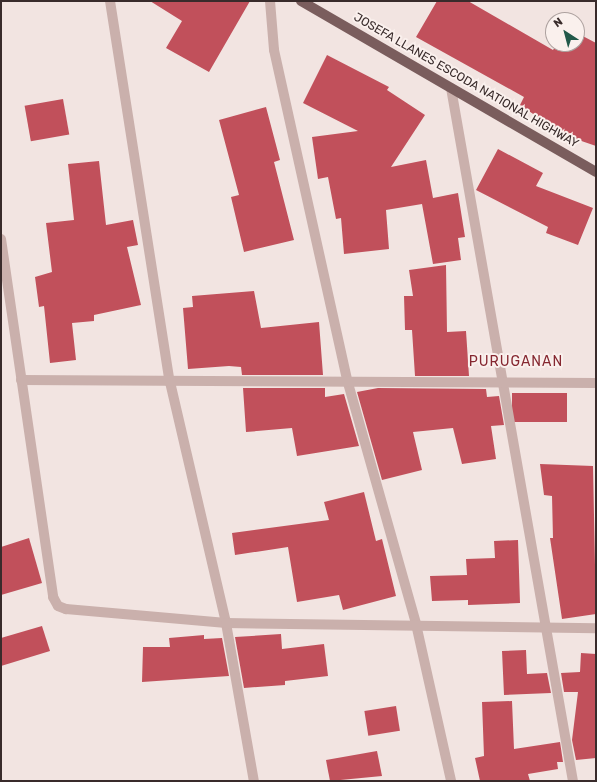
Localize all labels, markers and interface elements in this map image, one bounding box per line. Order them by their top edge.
street label: JOSEFA LLANES ESCODA NATIONAL HIGHWAY [351,10,581,152]
north arrow [545,12,585,52]
district label: PURUGANAN [469,354,563,370]

